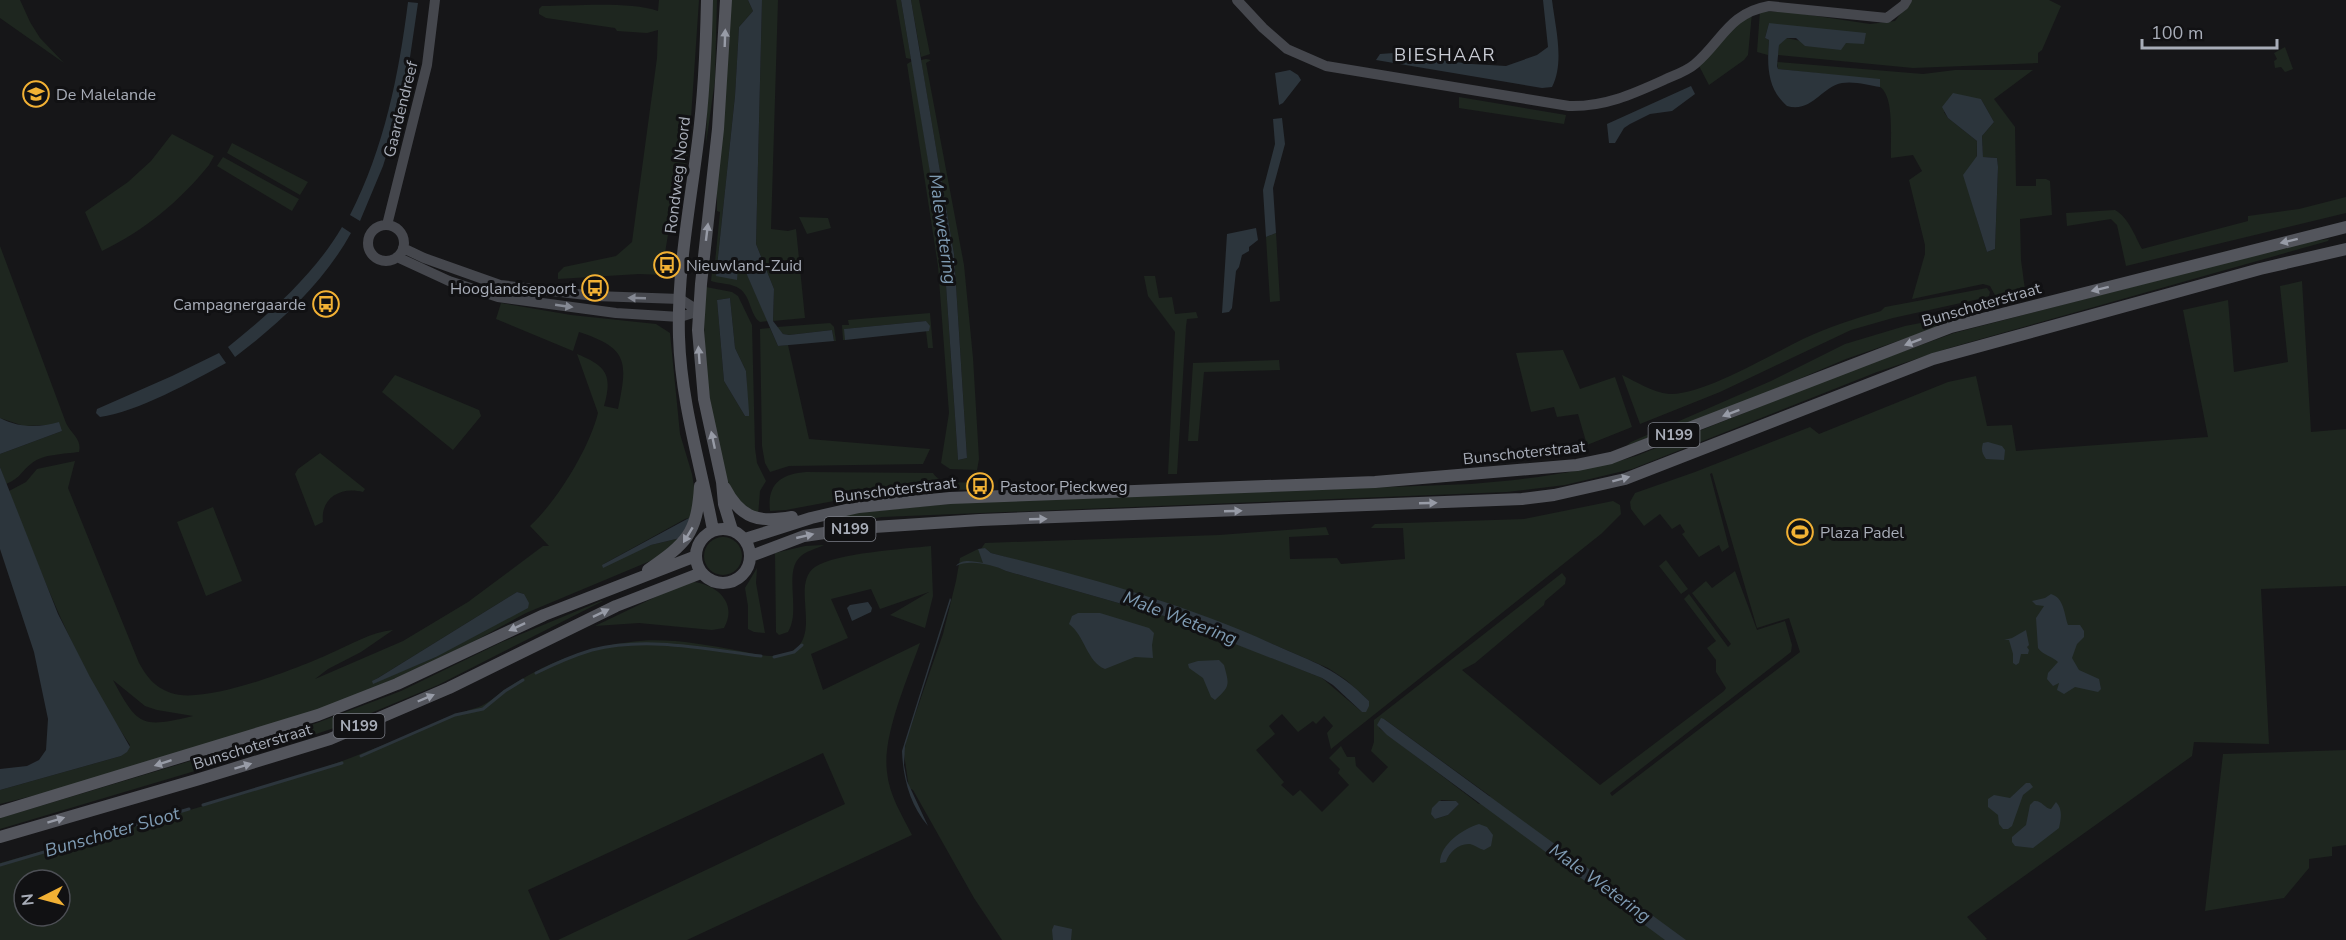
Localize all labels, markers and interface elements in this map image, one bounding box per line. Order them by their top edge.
scale bar [2142,12,2277,50]
text: 100 m [2151,21,2203,45]
one-way arrow [720,28,729,47]
district label: BIESHAAR [1394,43,1496,67]
street label: Gaardendreef [378,58,424,160]
school or university icon: De Malelande [21,79,51,109]
place label: De Malelande [56,84,156,106]
street label: Rondweg Noord [660,115,696,235]
water label: Malewetering [923,172,963,286]
one-way arrow [702,223,712,242]
one-way arrow [2280,236,2298,246]
bus stop icon: Nieuwland-Zuid [652,250,682,280]
place label: Nieuwland-Zuid [686,255,802,277]
bus stop icon: Hooglandsepoort [580,273,610,303]
street label: Bunschoterstraat [1919,277,2044,332]
place label: Hooglandsepoort [450,278,576,300]
one-way arrow [2091,285,2109,294]
bus stop icon: Campagnergaarde [311,289,341,319]
one-way arrow [628,293,647,302]
place label: Campagnergaarde [173,294,306,316]
one-way arrow [554,301,573,311]
one-way arrow [1904,338,1922,347]
one-way arrow [695,346,704,365]
one-way arrow [1722,409,1740,418]
road number: N199 [1648,423,1700,447]
one-way arrow [707,431,717,450]
street label: Bunschoterstraat [1462,436,1587,470]
bus stop icon: Pastoor Pieckweg [965,471,995,501]
street label: Bunschoterstraat [833,472,958,508]
one-way arrow [1612,474,1630,484]
place label: Pastoor Pieckweg [1000,476,1128,498]
one-way arrow [1418,498,1437,507]
one-way arrow [1223,506,1242,515]
one-way arrow [1029,514,1048,523]
road number: N199 [824,517,876,541]
sports icon: Plaza Padel [1785,517,1815,547]
place label: Plaza Padel [1820,522,1904,544]
one-way arrow [683,527,694,543]
one-way arrow [796,531,815,541]
water label: Male Wetering [1120,585,1240,651]
one-way arrow [593,608,610,617]
one-way arrow [509,623,526,632]
one-way arrow [417,693,434,702]
road number: N199 [334,714,385,738]
street label: Bunschoterstraat [190,718,315,775]
one-way arrow [154,759,172,768]
one-way arrow [234,760,252,770]
water label: Bunschoter Sloot [42,801,183,863]
one-way arrow [47,815,65,824]
water label: Male Wetering [1544,838,1656,928]
north arrow [12,868,72,928]
text: N [17,892,40,907]

